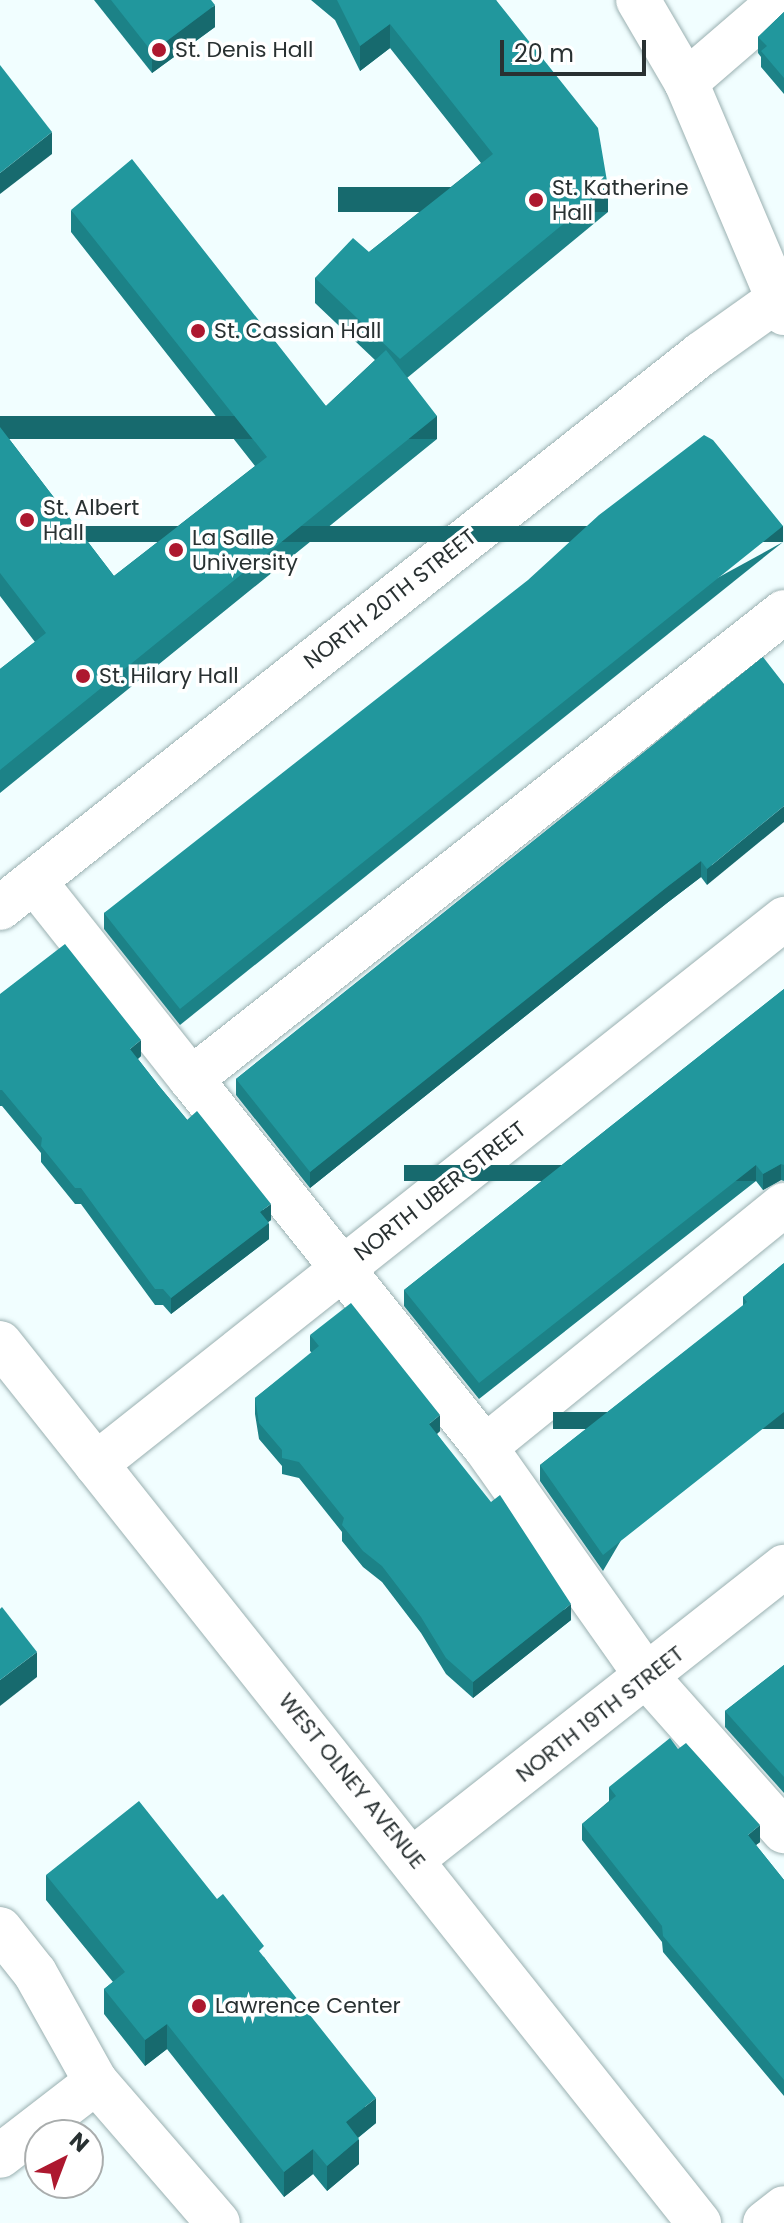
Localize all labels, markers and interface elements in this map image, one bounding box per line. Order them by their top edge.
scale bar [504,24,650,74]
place label: St. Denis Hall [175,37,313,63]
text: 20 m [514,37,574,70]
marker: St. Denis Hall [150,41,168,59]
place label: St. Katherine Hall [552,174,689,226]
marker: St. Katherine Hall [527,191,545,209]
place label: St. Cassian Hall [214,318,381,344]
marker: St. Cassian Hall [189,322,207,340]
place label: St. Albert Hall [43,494,139,546]
marker: St. Albert Hall [18,511,36,529]
place label: La Salle University [192,524,298,576]
street label: NORTH 20TH STREET [299,524,481,674]
marker: La Salle University [167,541,185,559]
place label: St. Hilary Hall [99,663,239,689]
marker: St. Hilary Hall [74,667,92,685]
street label: NORTH UBER STREET [349,1116,531,1266]
street label: NORTH 19TH STREET [511,1640,689,1788]
street label: WEST OLNEY AVENUE [273,1688,431,1874]
place label: Lawrence Center [215,1993,401,2019]
marker: Lawrence Center [190,1997,208,2015]
north arrow [24,2119,104,2199]
text: N [63,2125,96,2159]

